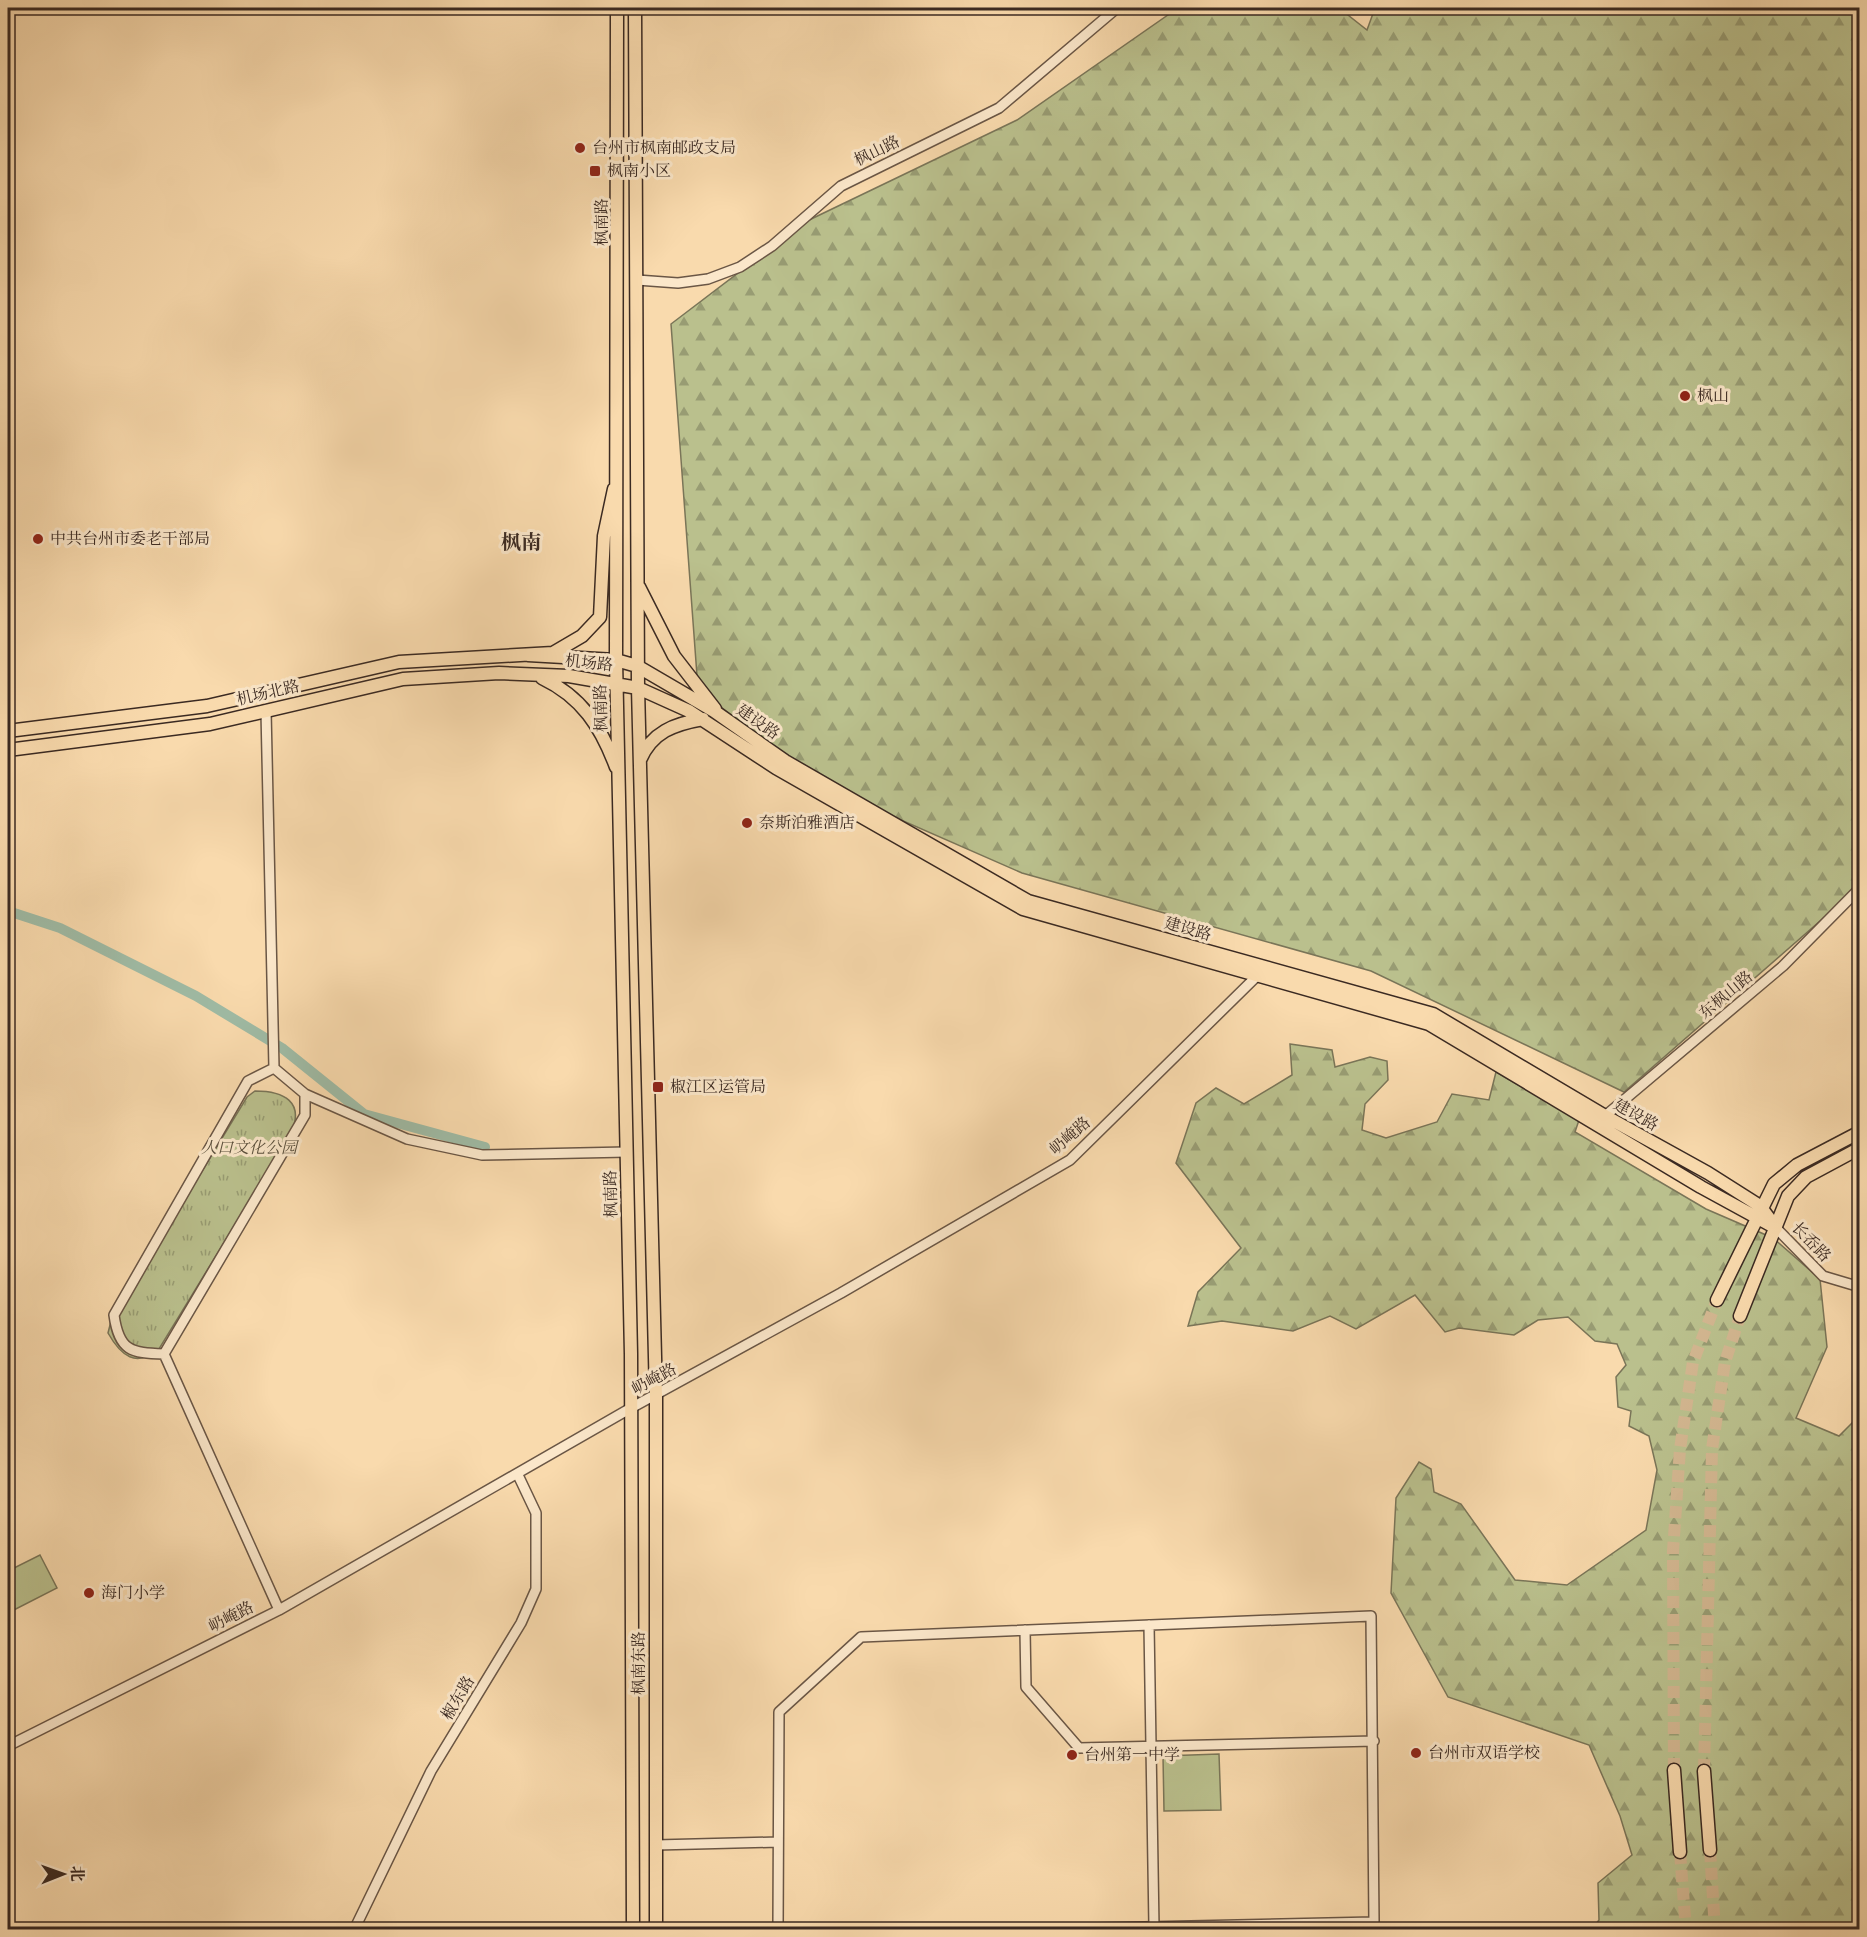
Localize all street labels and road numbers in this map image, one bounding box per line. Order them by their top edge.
street label: 枫山路 [851,131,903,171]
street label: 枫南路 [591,198,613,246]
street label: 机场路 [564,650,614,676]
street label: 机场北路 [234,675,302,711]
street label: 枫南路 [590,684,612,732]
street label: 建设路 [732,699,784,745]
street label: 建设路 [1162,912,1214,946]
street label: 东枫山路 [1694,966,1758,1024]
street label: 建设路 [1610,1094,1662,1136]
street label: 屷崦路 [1045,1112,1095,1160]
street label: 枫南路 [600,1170,622,1218]
street label: 长岙路 [1786,1217,1836,1267]
street label: 屷崦路 [628,1358,680,1400]
street label: 屷崦路 [205,1596,257,1638]
street label: 枫南东路 [628,1631,650,1695]
street label: 椒东路 [436,1672,480,1724]

